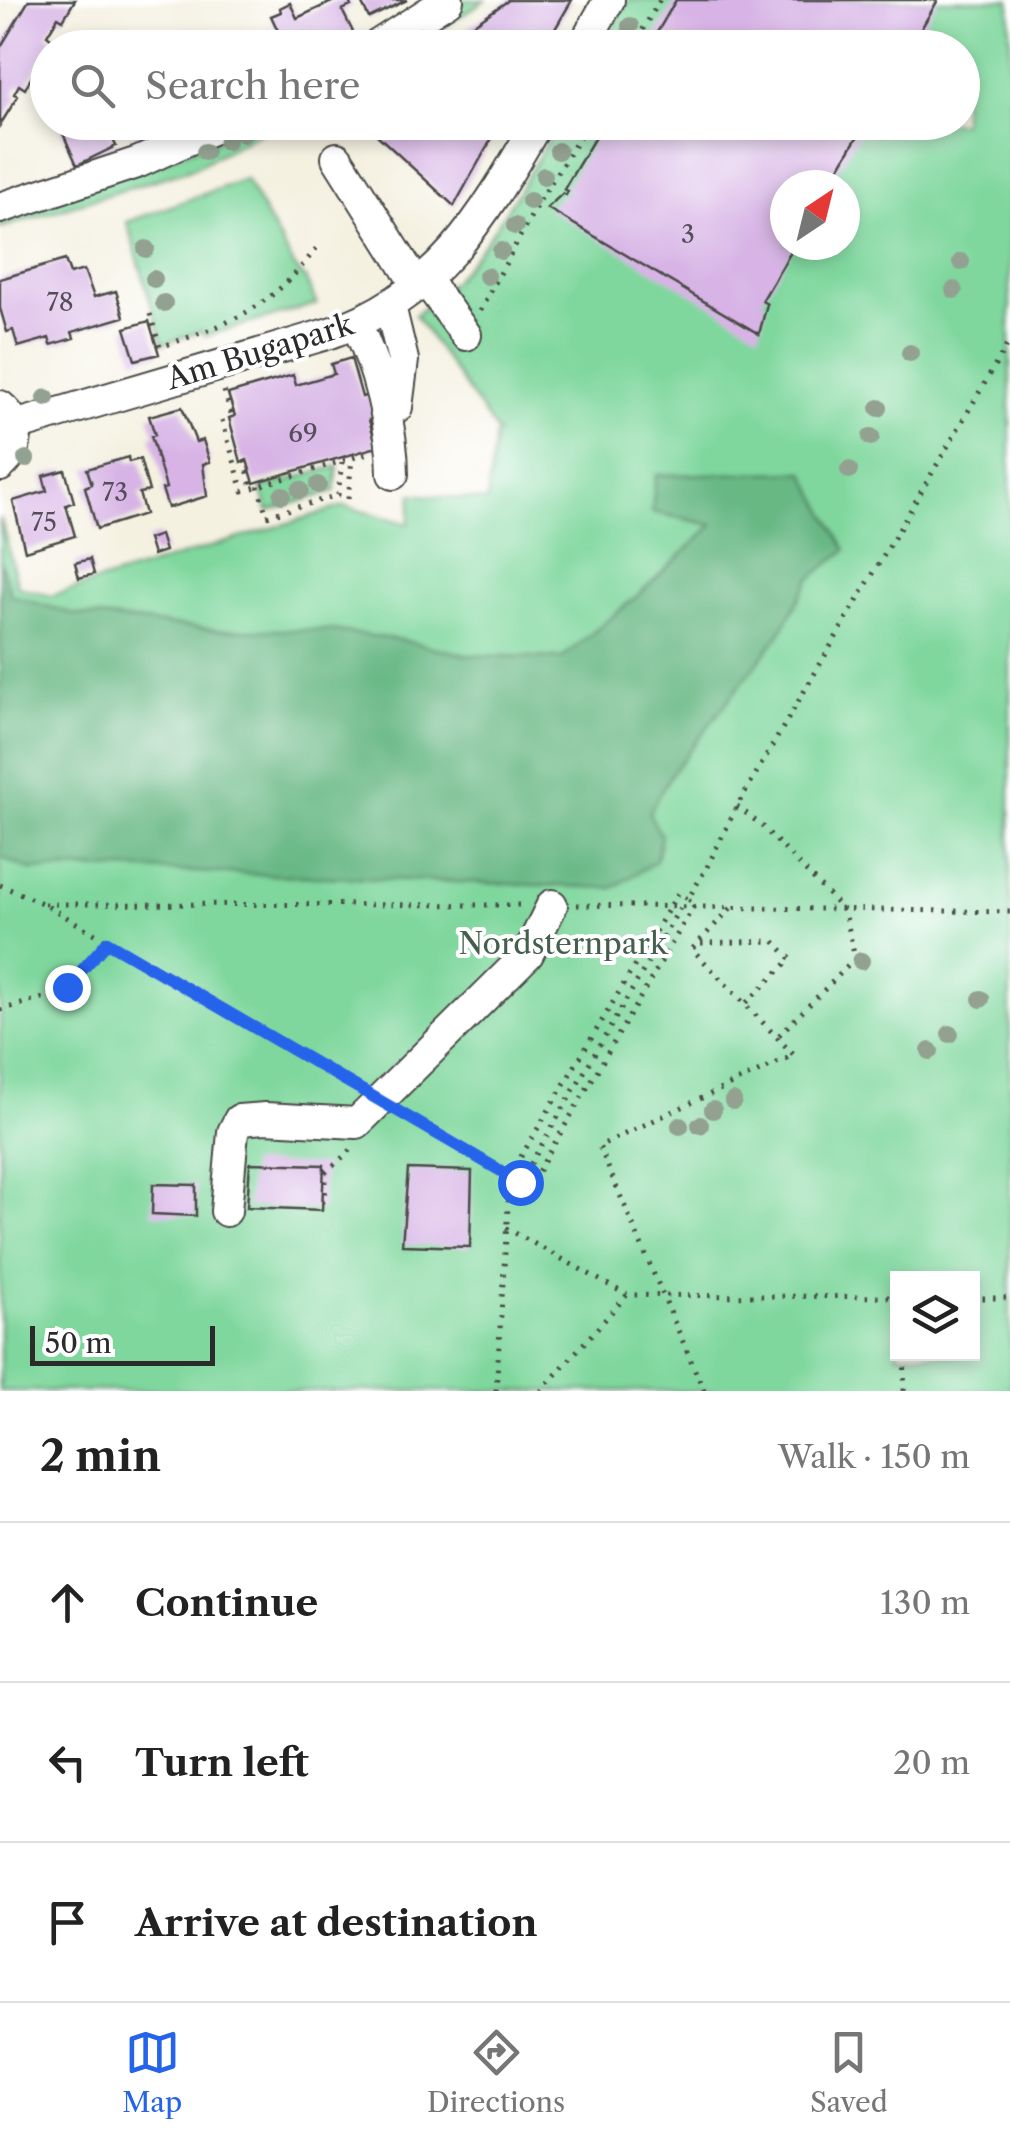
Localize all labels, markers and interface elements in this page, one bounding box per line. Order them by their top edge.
search box [30,30,980,140]
icon: search [65,58,120,113]
text: Search here [145,62,360,109]
north arrow [770,170,860,260]
house number: 3 [681,219,695,250]
house number: 78 [46,287,74,318]
street label: Am Bugapark [161,305,359,398]
house number: 69 [288,418,318,449]
house number: 73 [102,477,128,508]
house number: 75 [31,507,57,538]
park label: Nordsternpark [459,925,669,962]
route end [45,965,91,1011]
route start [498,1160,544,1206]
map controls [890,1271,980,1361]
button: layers [890,1271,980,1361]
scale bar [30,1321,215,1366]
text: 50 m [45,1326,112,1360]
text: 2 min [40,1430,161,1482]
text: Walk · 150 m [778,1437,970,1476]
icon: ahead [40,1575,95,1630]
text: Continue [135,1579,318,1626]
text: 130 m [880,1583,970,1622]
icon: left [40,1735,95,1790]
text: Turn left [135,1739,309,1786]
text: 20 m [893,1743,970,1782]
icon: arrive [40,1895,95,1950]
text: Arrive at destination [135,1899,538,1946]
tab: Map [122,2025,182,2119]
tab: Directions [427,2025,565,2119]
tab: Saved [810,2025,888,2119]

